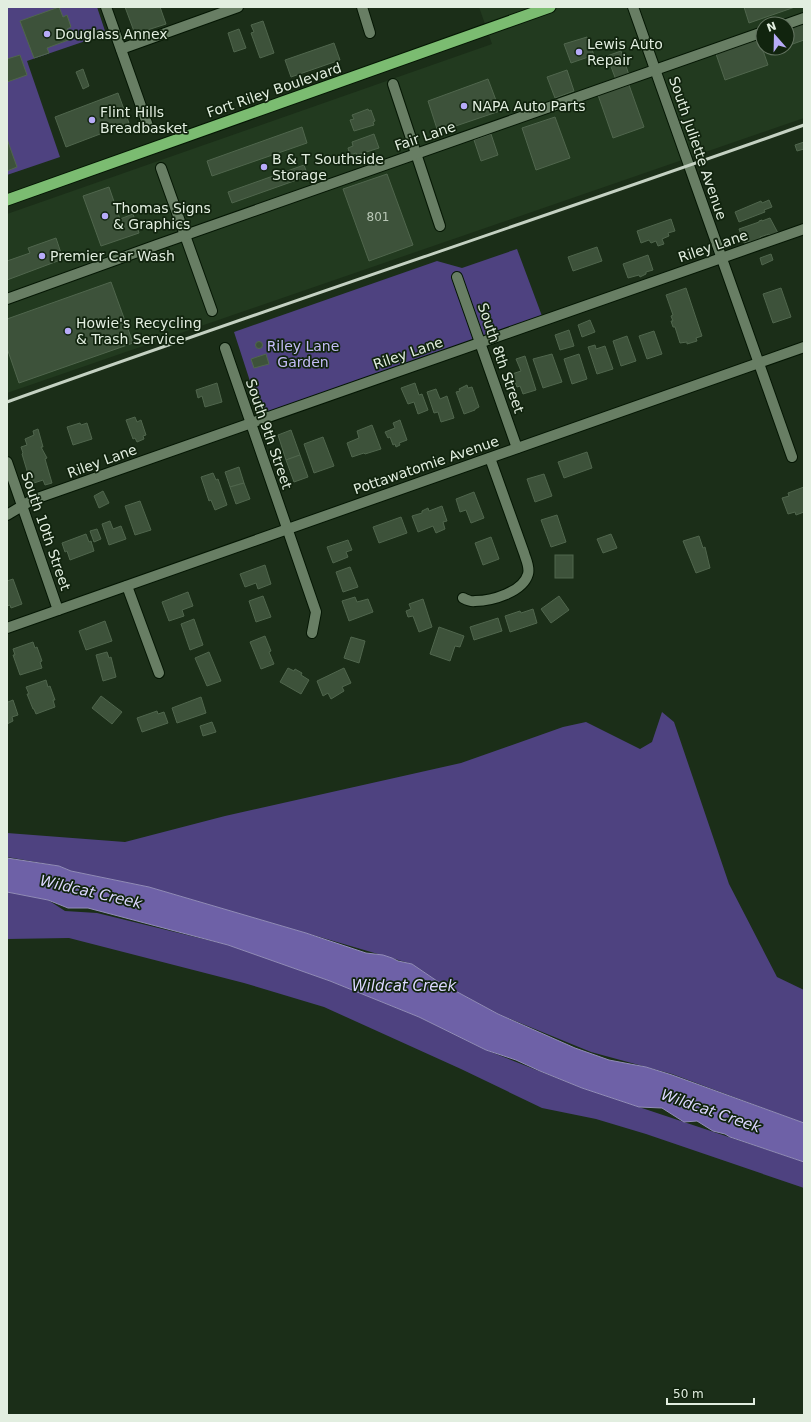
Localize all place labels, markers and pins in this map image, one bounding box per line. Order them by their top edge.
place label: Douglass Annex [55,26,168,42]
marker: Douglass Annex [42,29,52,39]
place label: Lewis Auto Repair [587,36,663,68]
marker: Lewis Auto Repair [574,47,584,57]
place label: NAPA Auto Parts [472,98,586,114]
marker: NAPA Auto Parts [459,101,469,111]
place label: Flint Hills Breadbasket [100,104,188,136]
marker: Flint Hills Breadbasket [87,115,97,125]
place label: B & T Southside Storage [272,151,384,183]
marker: B & T Southside Storage [259,162,269,172]
place label: Thomas Signs & Graphics [112,200,211,232]
marker: Thomas Signs & Graphics [100,211,110,221]
place label: Premier Car Wash [50,248,175,264]
marker: Premier Car Wash [37,251,47,261]
place label: Howie's Recycling & Trash Service [76,315,202,347]
marker: Howie's Recycling & Trash Service [63,326,73,336]

